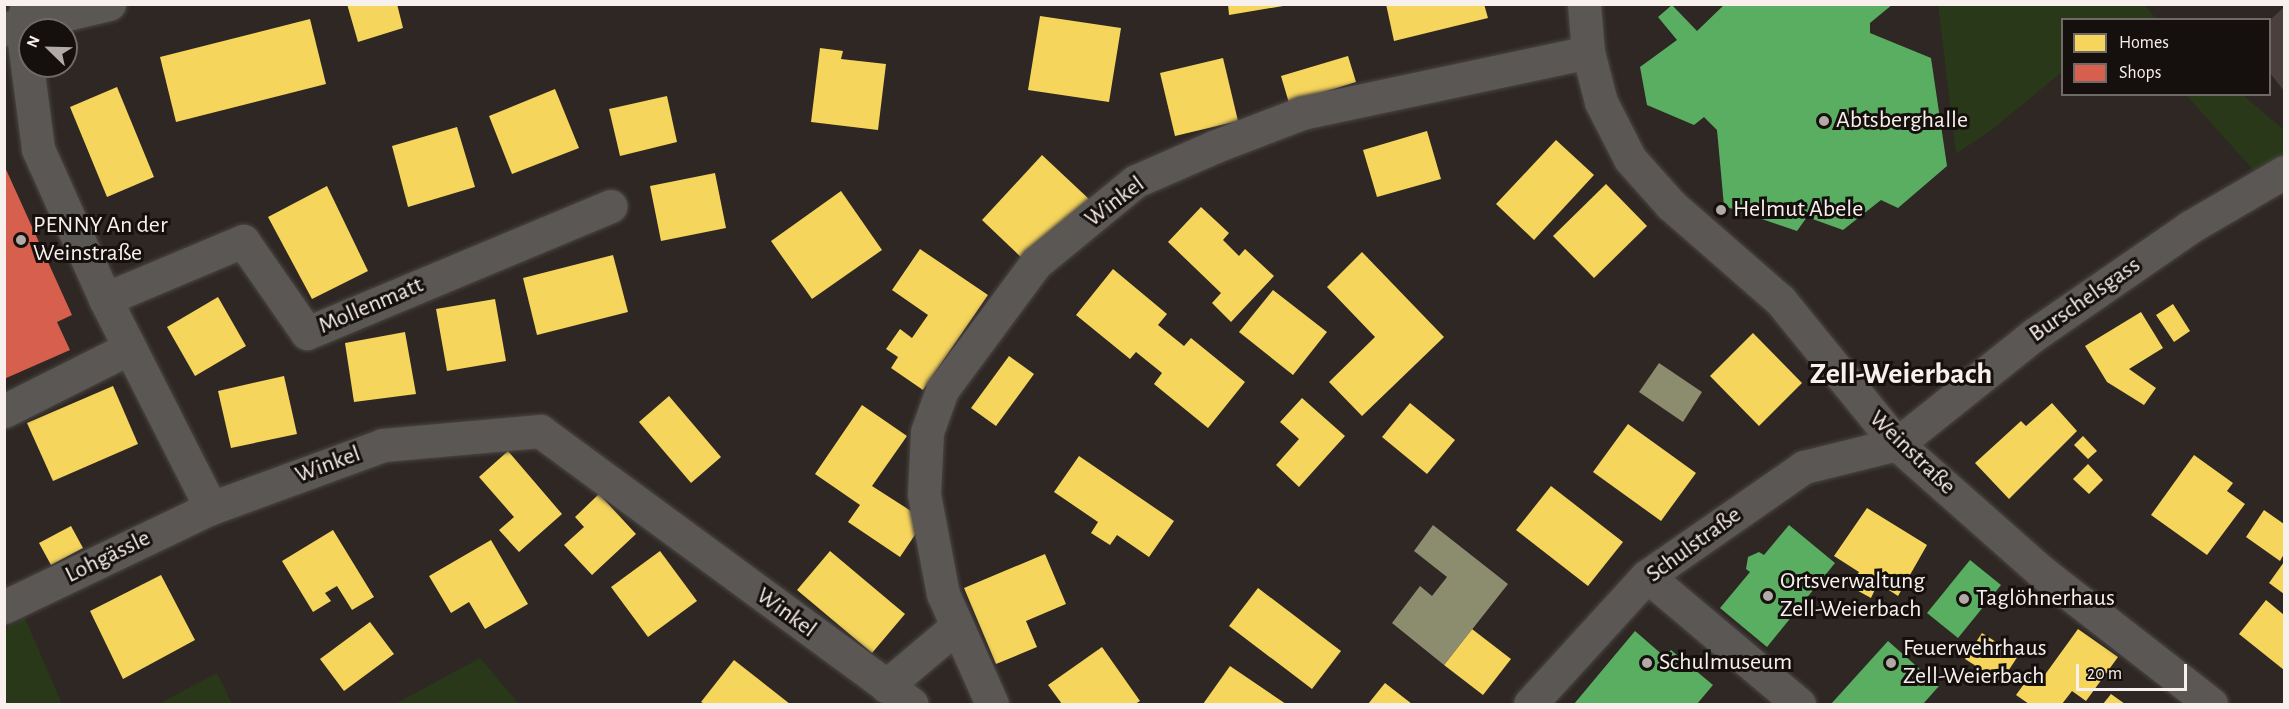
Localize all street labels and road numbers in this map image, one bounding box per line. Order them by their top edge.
street label: Winkel [1080,170,1150,234]
street label: Burschelsgass [2024,251,2146,349]
street label: Mollenmatt [314,271,428,341]
street label: Weinstraße [1863,405,1961,501]
street label: Winkel [292,440,364,490]
street label: Schulstraße [1641,501,1747,589]
street label: Lohgässle [61,524,155,590]
street label: Winkel [750,582,822,644]

